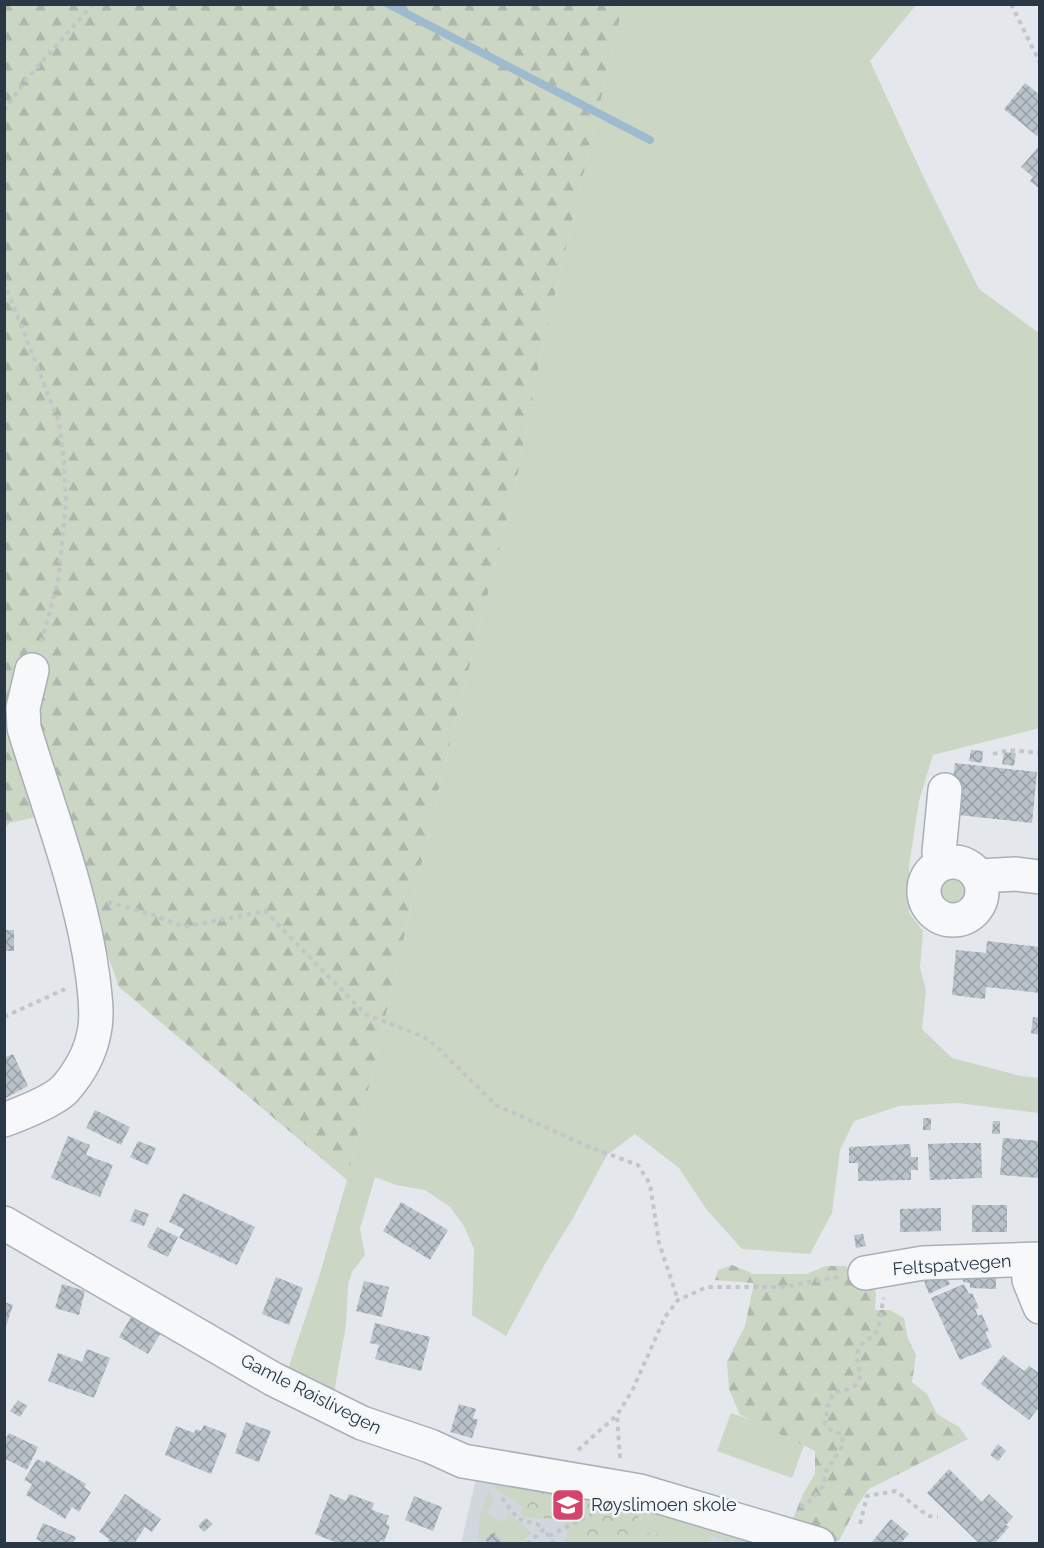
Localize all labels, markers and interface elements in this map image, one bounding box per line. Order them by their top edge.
street label: Feltspatvegen [892,1250,1012,1279]
street label: Gamle Røislivegen [237,1349,385,1438]
school or university icon: Røyslimoen skole [550,1487,586,1523]
place label: Røyslimoen skole [591,1494,737,1515]

